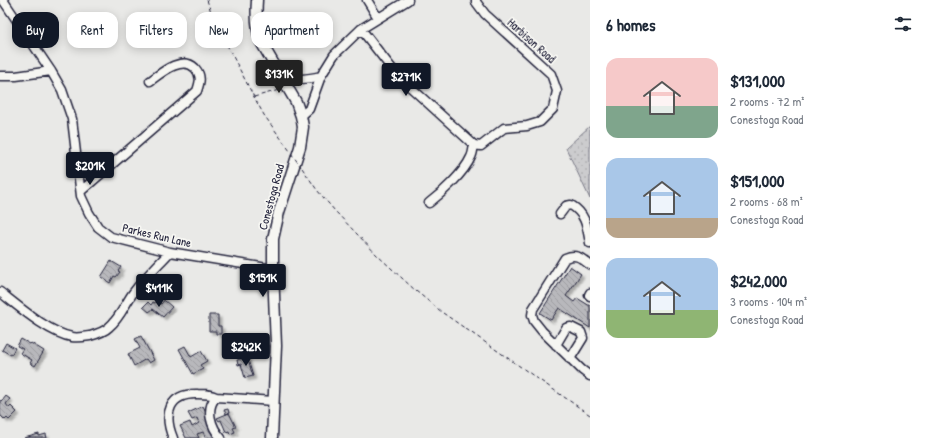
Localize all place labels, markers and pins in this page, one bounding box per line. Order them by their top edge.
pin: $131K [251,60,307,94]
pin: $271K [378,63,434,97]
pin: $201K [62,152,118,186]
pin: $151K [235,264,291,298]
pin: $411K [131,274,187,308]
pin: $242K [218,333,274,367]

